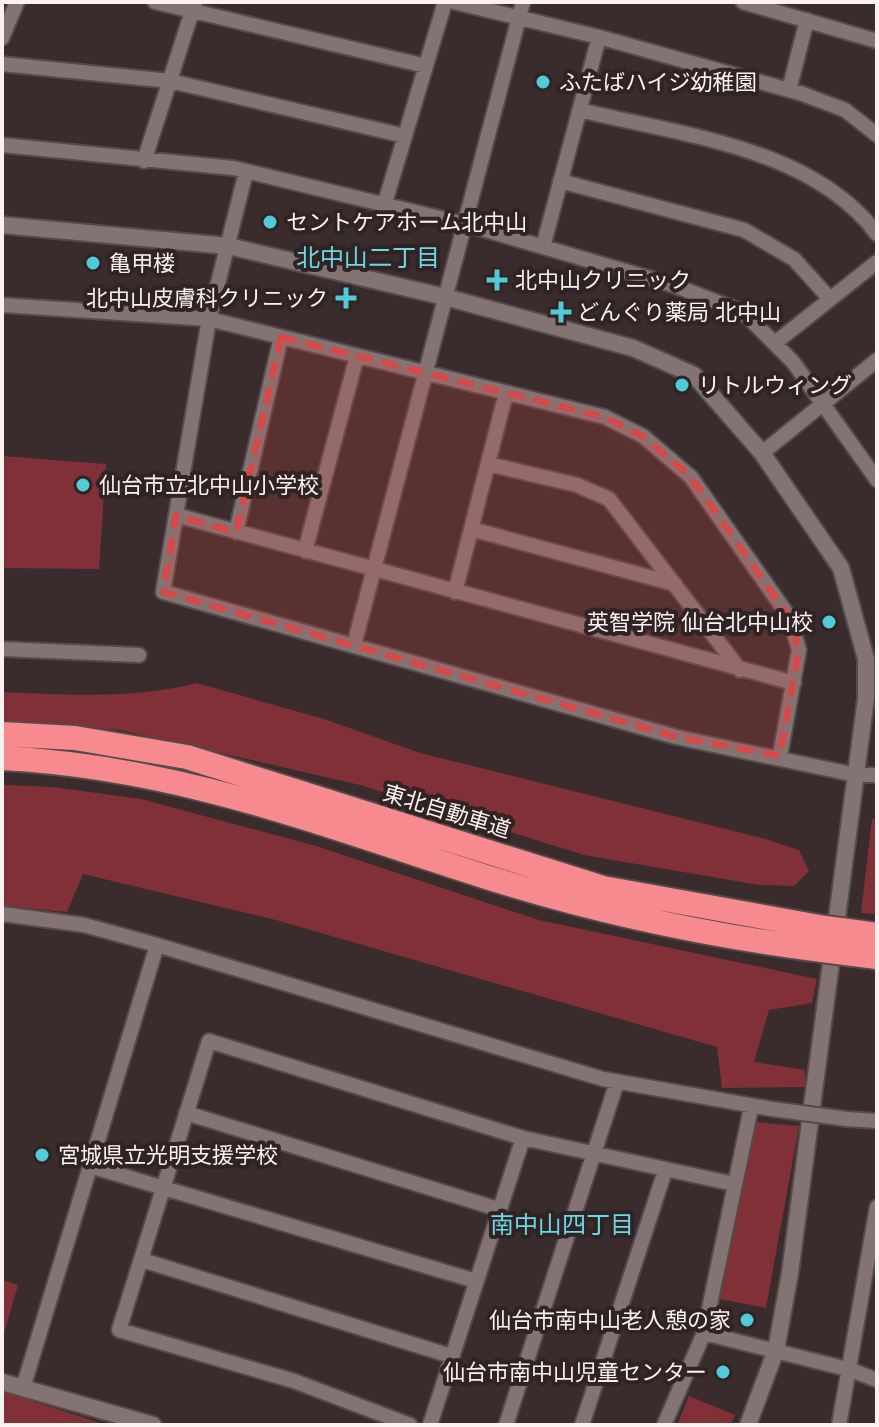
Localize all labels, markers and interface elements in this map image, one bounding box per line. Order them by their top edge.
place label: ふたばハイジ幼稚園 [559,70,757,95]
marker: ふたばハイジ幼稚園 [534,73,552,91]
place label: セントケアホーム北中山 [286,210,527,235]
marker: セントケアホーム北中山 [261,213,279,231]
district label: 北中山二丁目 [296,244,440,271]
place label: 亀甲楼 [109,251,175,276]
marker: 亀甲楼 [84,254,102,272]
place label: 北中山クリニック [515,268,691,293]
marker: 北中山クリニック [486,269,508,291]
place label: 北中山皮膚科クリニック [86,286,328,311]
marker: 北中山皮膚科クリニック [335,287,357,309]
place label: どんぐり薬局 北中山 [577,300,781,325]
marker: どんぐり薬局 北中山 [552,303,570,321]
place label: リトルウィング [698,373,852,398]
marker: リトルウィング [673,376,691,394]
place label: 仙台市立北中山小学校 [99,473,319,498]
marker: 仙台市立北中山小学校 [74,476,92,494]
place label: 英智学院 仙台北中山校 [587,610,813,635]
marker: 英智学院 仙台北中山校 [820,613,838,631]
street label: 東北自動車道 [380,780,514,843]
place label: 宮城県立光明支援学校 [58,1143,278,1168]
marker: 宮城県立光明支援学校 [33,1146,51,1164]
district label: 南中山四丁目 [490,1211,634,1238]
place label: 仙台市南中山老人憩の家 [489,1308,731,1333]
marker: 仙台市南中山老人憩の家 [738,1311,756,1329]
place label: 仙台市南中山児童センター [443,1360,707,1385]
marker: 仙台市南中山児童センター [714,1363,732,1381]

